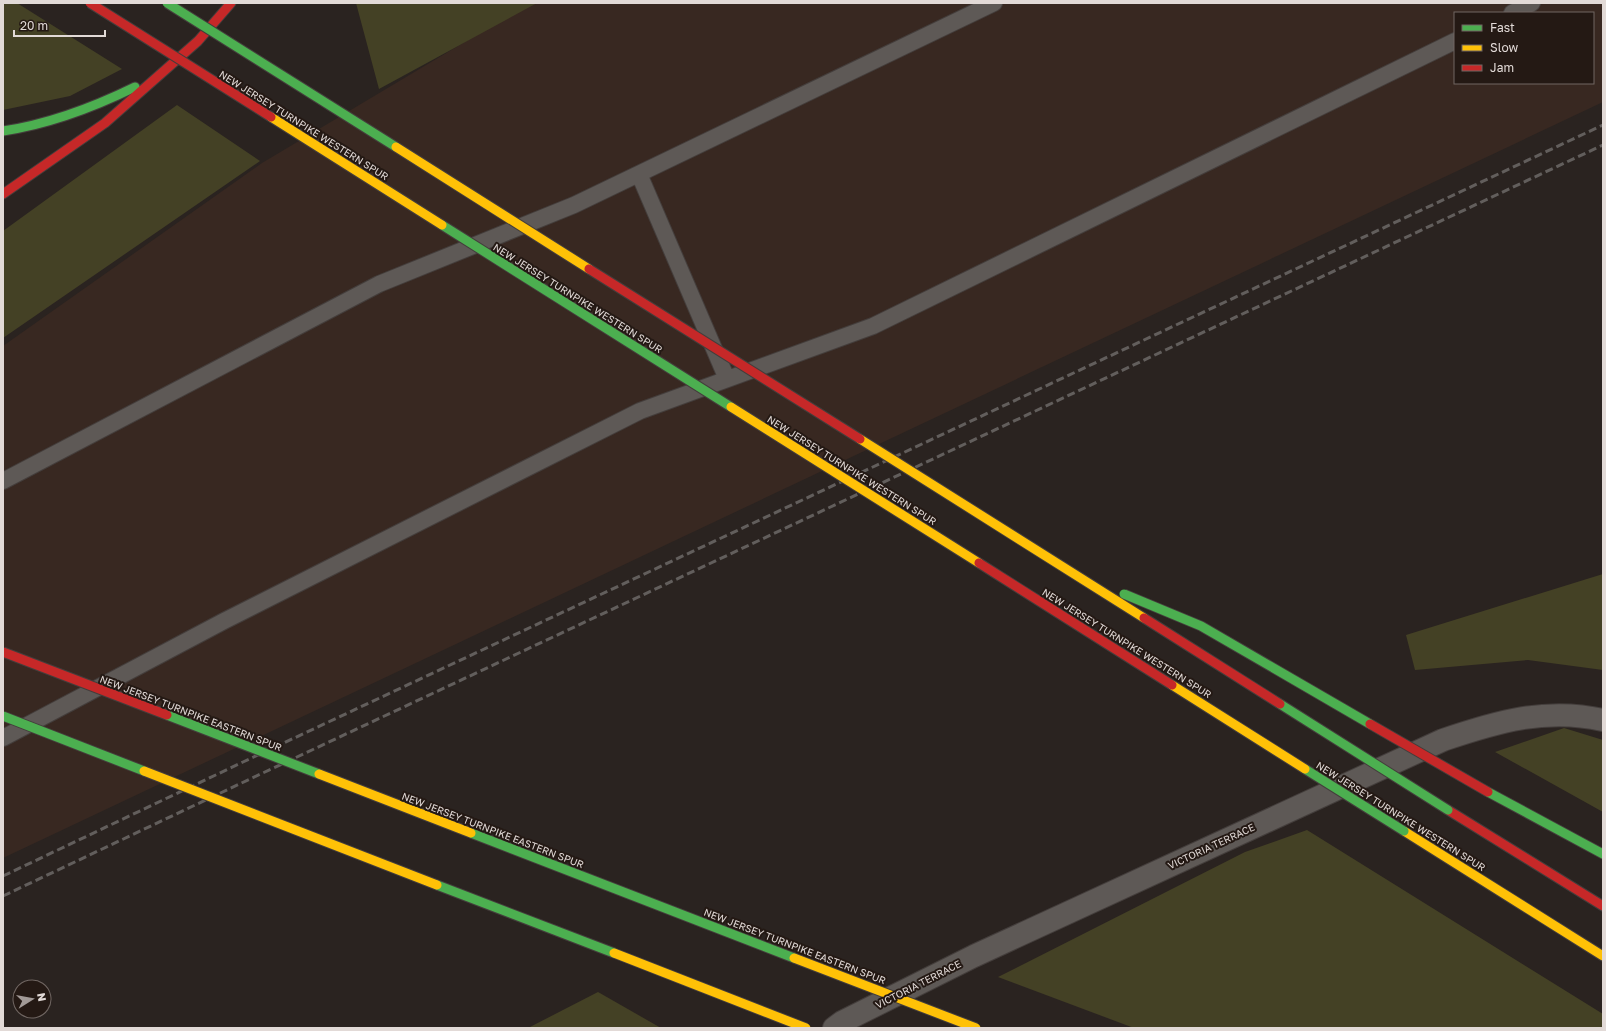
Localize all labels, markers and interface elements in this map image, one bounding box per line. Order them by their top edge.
scale bar [14,12,105,38]
legend [1454,12,1594,84]
text: 20 m [20,18,48,33]
text: Fast [1490,20,1515,35]
text: Slow [1490,40,1518,55]
text: Jam [1490,60,1514,75]
street label: NEW JERSEY TURNPIKE WESTERN SPUR [217,68,391,182]
street label: NEW JERSEY TURNPIKE WESTERN SPUR [491,241,665,355]
street label: NEW JERSEY TURNPIKE WESTERN SPUR [765,413,939,527]
street label: NEW JERSEY TURNPIKE WESTERN SPUR [1040,586,1214,700]
street label: NEW JERSEY TURNPIKE EASTERN SPUR [98,673,284,753]
street label: NEW JERSEY TURNPIKE WESTERN SPUR [1314,759,1488,873]
street label: NEW JERSEY TURNPIKE EASTERN SPUR [400,790,586,870]
street label: VICTORIA TERRACE [1166,821,1256,871]
street label: NEW JERSEY TURNPIKE EASTERN SPUR [702,906,888,986]
street label: VICTORIA TERRACE [873,957,963,1011]
north arrow [12,979,52,1019]
text: N [35,992,49,1002]

